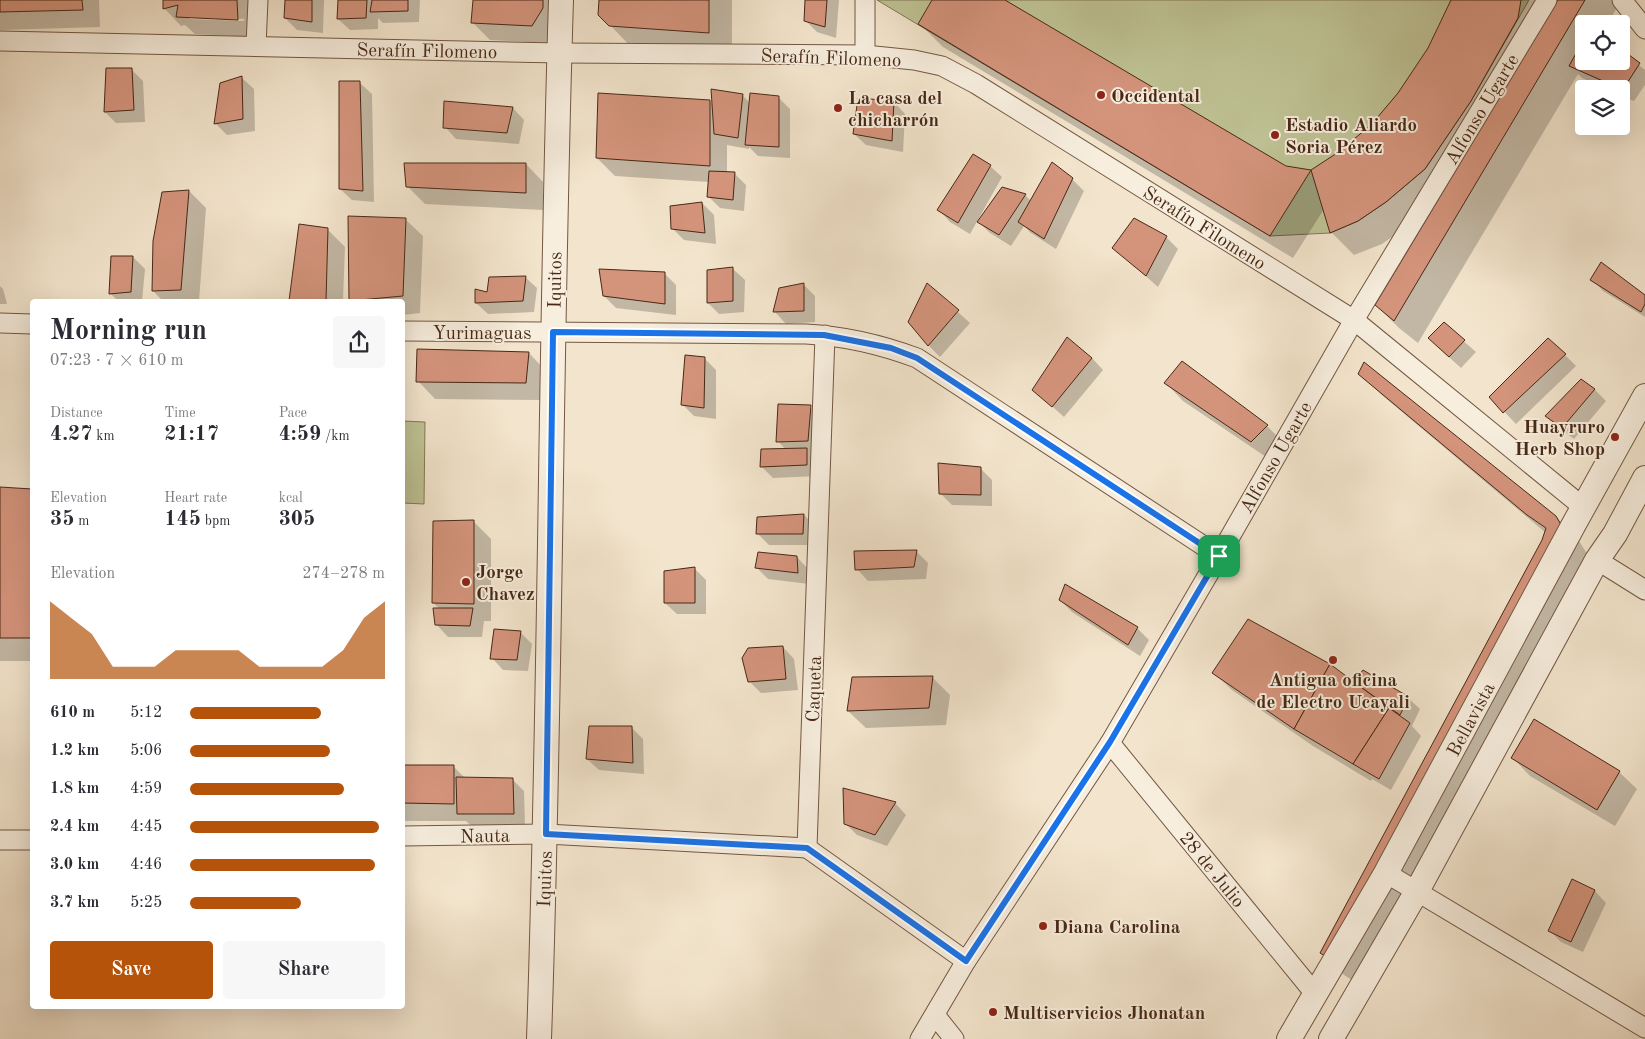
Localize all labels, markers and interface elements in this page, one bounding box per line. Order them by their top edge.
map controls [1575,15,1630,135]
button: locate [1575,15,1630,70]
street label: Serafín Filomeno [356,42,497,63]
street label: Serafín Filomeno [760,48,902,71]
street label: Alfonso Ugarte [1443,52,1524,169]
button: layers [1575,80,1630,135]
place label: Occidental [1111,88,1200,107]
marker: Occidental [1095,89,1107,101]
place label: La casa del chicharrón [848,90,943,131]
marker: La casa del chicharrón [832,102,844,114]
place label: Estadio Aliardo Soria Pérez [1285,117,1417,158]
marker: Estadio Aliardo Soria Pérez [1269,129,1281,141]
street label: Serafín Filomeno [1139,184,1268,274]
street label: Iquitos [547,252,566,309]
button: share [333,316,385,368]
text: Morning run [50,318,207,346]
street label: Yurimaguas [433,325,531,344]
text: 07:23 · 7 × 610 m [50,353,183,369]
street label: Alfonso Ugarte [1238,399,1317,517]
text: Distance [50,406,103,420]
text: Time [164,406,196,420]
text: Pace [279,406,307,420]
place label: Huayruro Herb Shop [1514,419,1605,460]
text: 4.27 [50,424,92,445]
text: 21:17 [164,424,219,445]
text: 4:59 [279,424,321,445]
text: km [92,429,115,443]
text: /km [321,429,350,443]
marker: Huayruro Herb Shop [1609,431,1621,443]
text: Elevation [50,491,107,505]
text: Heart rate [164,491,227,505]
text: kcal [279,491,303,505]
text: 35 [50,509,74,530]
text: 145 [164,509,201,530]
text: 305 [279,509,315,530]
text: m [74,514,89,528]
text: bpm [201,514,230,528]
pin [1198,535,1240,577]
icon: arrive [1205,542,1233,570]
place label: Jorge Chavez [476,564,535,605]
text: Elevation [50,566,115,582]
text: 274–278 m [302,566,385,582]
marker: Jorge Chavez [460,576,472,588]
marker: Antigua oficina de Electro Ucayali [1327,654,1339,666]
street label: Caqueta [805,655,826,723]
place label: Antigua oficina de Electro Ucayali [1256,672,1410,713]
street label: Bellavista [1445,680,1500,760]
text: 610 m [50,705,95,721]
text: 5:12 [130,705,162,721]
text: 1.2 km [50,743,99,759]
text: 5:06 [130,743,162,759]
text: 1.8 km [50,781,99,797]
text: 4:59 [130,781,162,797]
text: 2.4 km [50,819,99,835]
text: 4:45 [130,819,162,835]
street label: Nauta [460,828,511,847]
street label: 28 de Julio [1175,829,1247,912]
street label: Iquitos [536,850,557,908]
text: 3.0 km [50,857,99,873]
text: 4:46 [130,857,162,873]
text: 3.7 km [50,895,99,911]
text: 5:25 [130,895,162,911]
place label: Diana Carolina [1053,919,1181,938]
marker: Diana Carolina [1037,920,1049,932]
button: Save [50,941,213,999]
button: Share [223,941,385,999]
place label: Multiservicios Jhonatan [1003,1005,1205,1024]
marker: Multiservicios Jhonatan [987,1006,999,1018]

